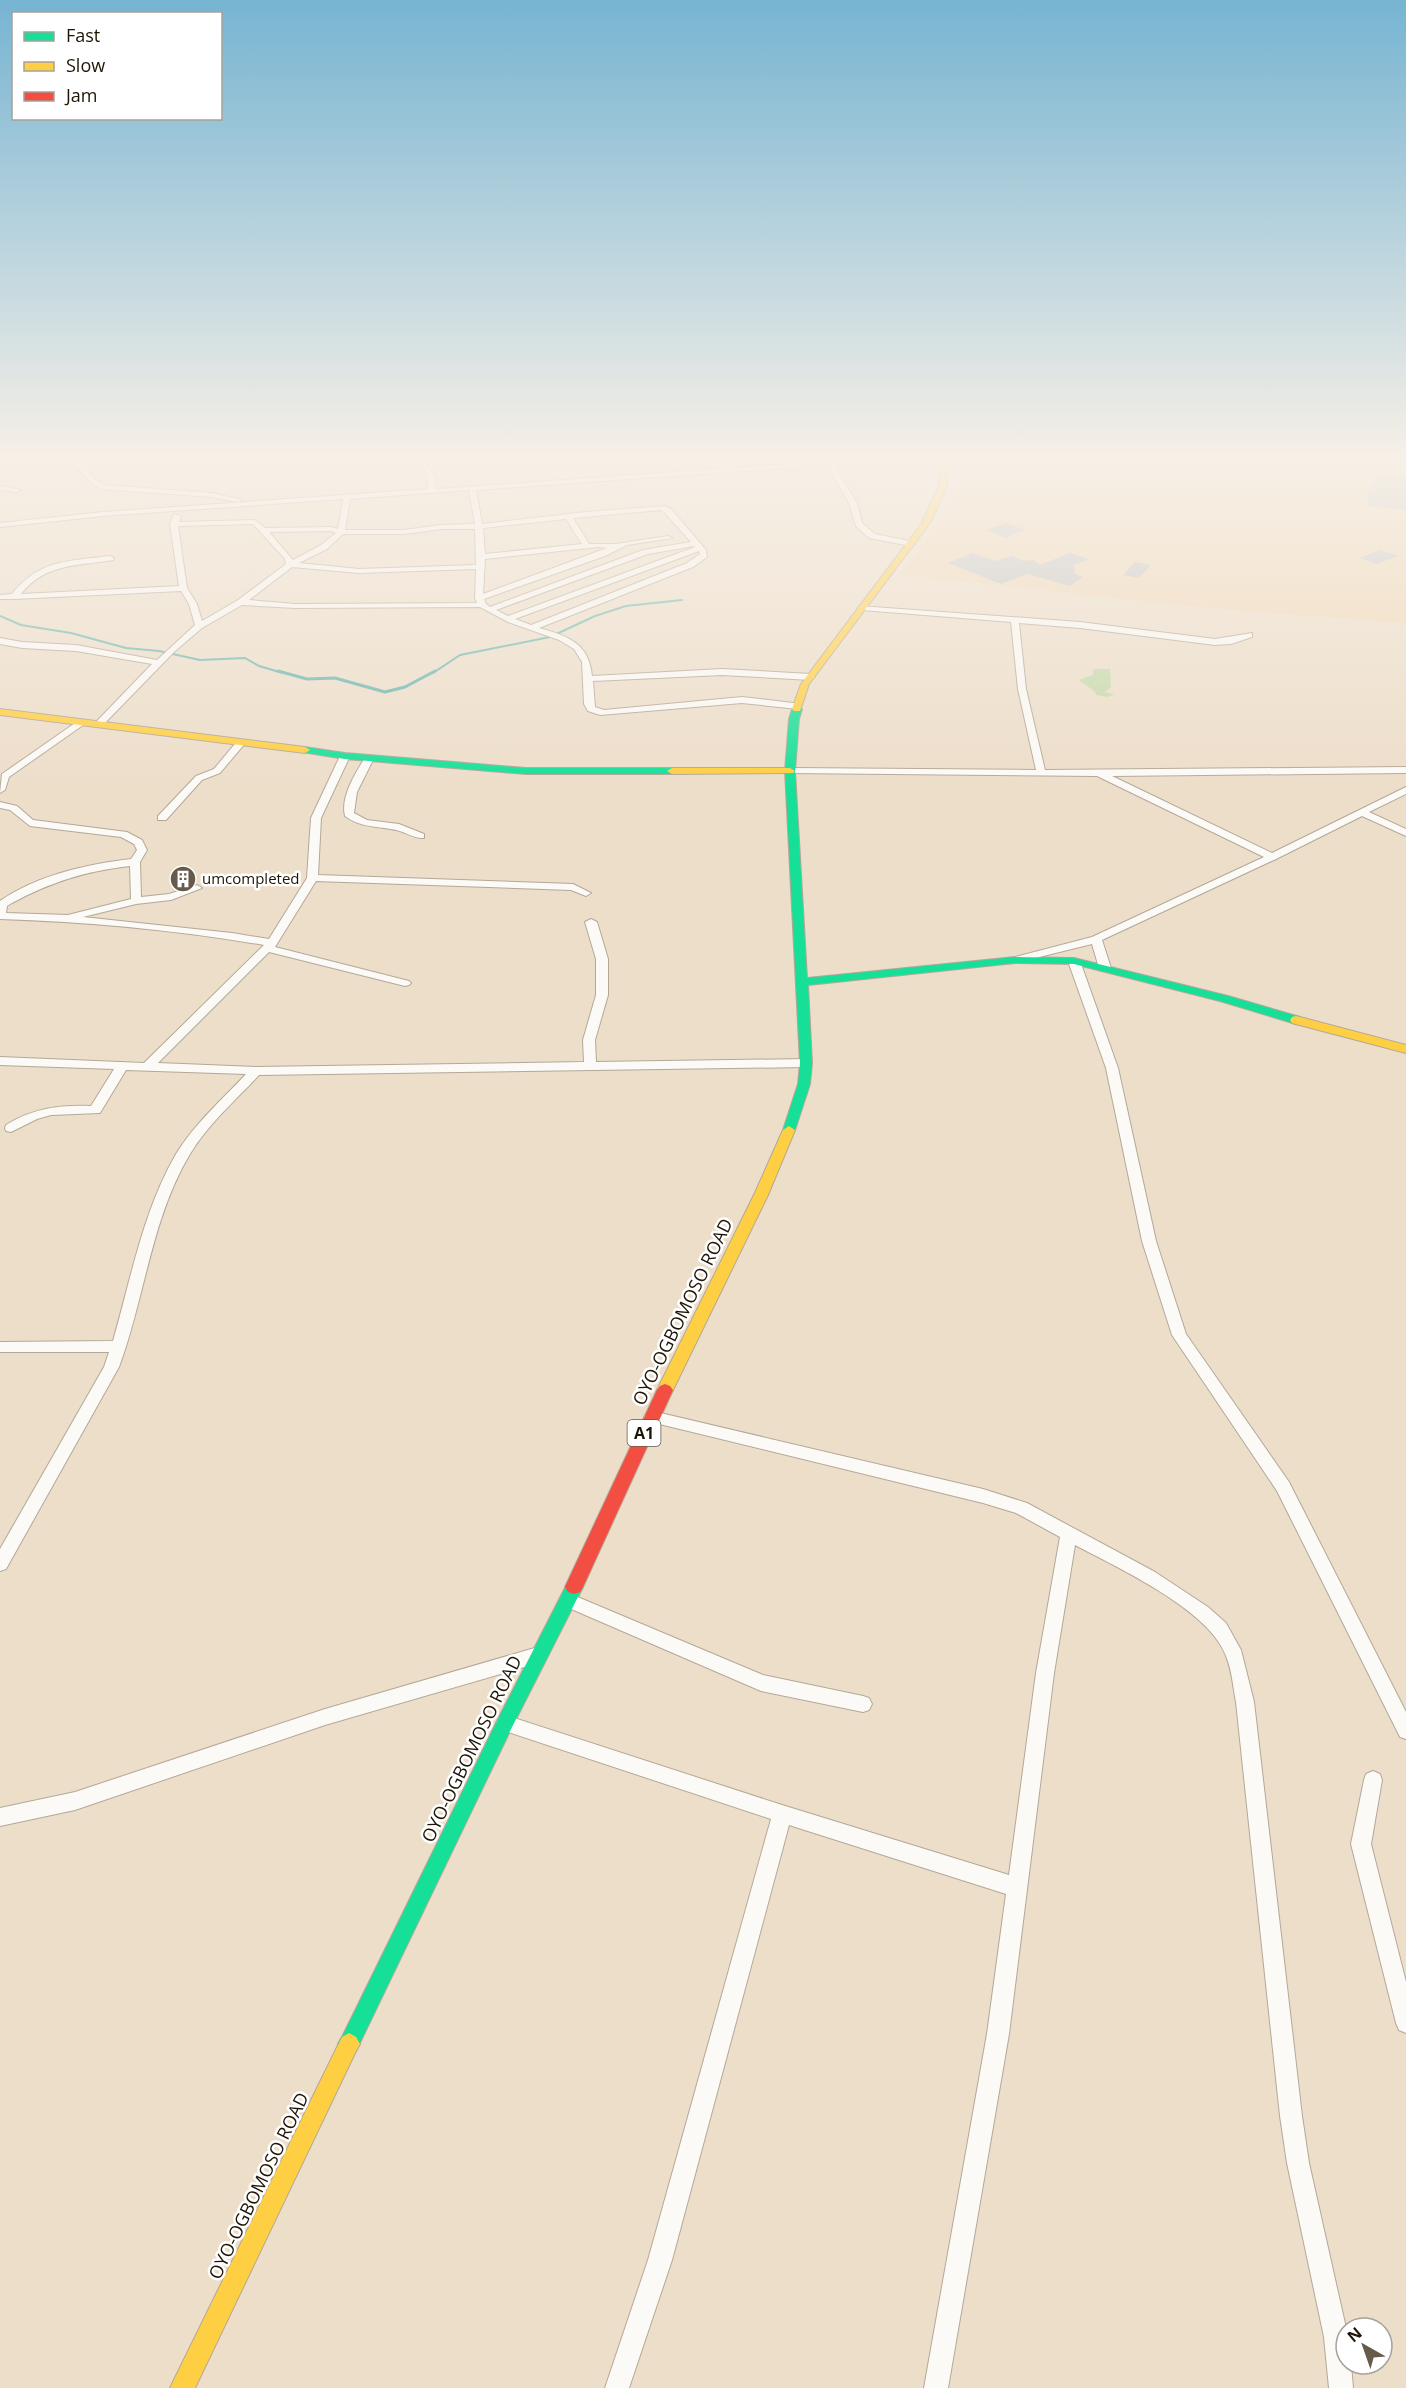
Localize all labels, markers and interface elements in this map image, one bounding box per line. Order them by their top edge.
legend [12,12,222,120]
text: Fast [66,23,100,47]
text: Slow [66,53,105,77]
text: Jam [64,83,98,107]
building icon: umcompleted [168,864,198,894]
place label: umcompleted [202,868,300,888]
street label: OYO-OGBOMOSO ROAD [626,1214,738,1409]
road number: A1 [628,1420,660,1446]
street label: OYO-OGBOMOSO ROAD [415,1651,527,1846]
street label: OYO-OGBOMOSO ROAD [202,2088,314,2283]
north arrow [1334,2316,1394,2376]
text: N [1342,2322,1366,2347]

